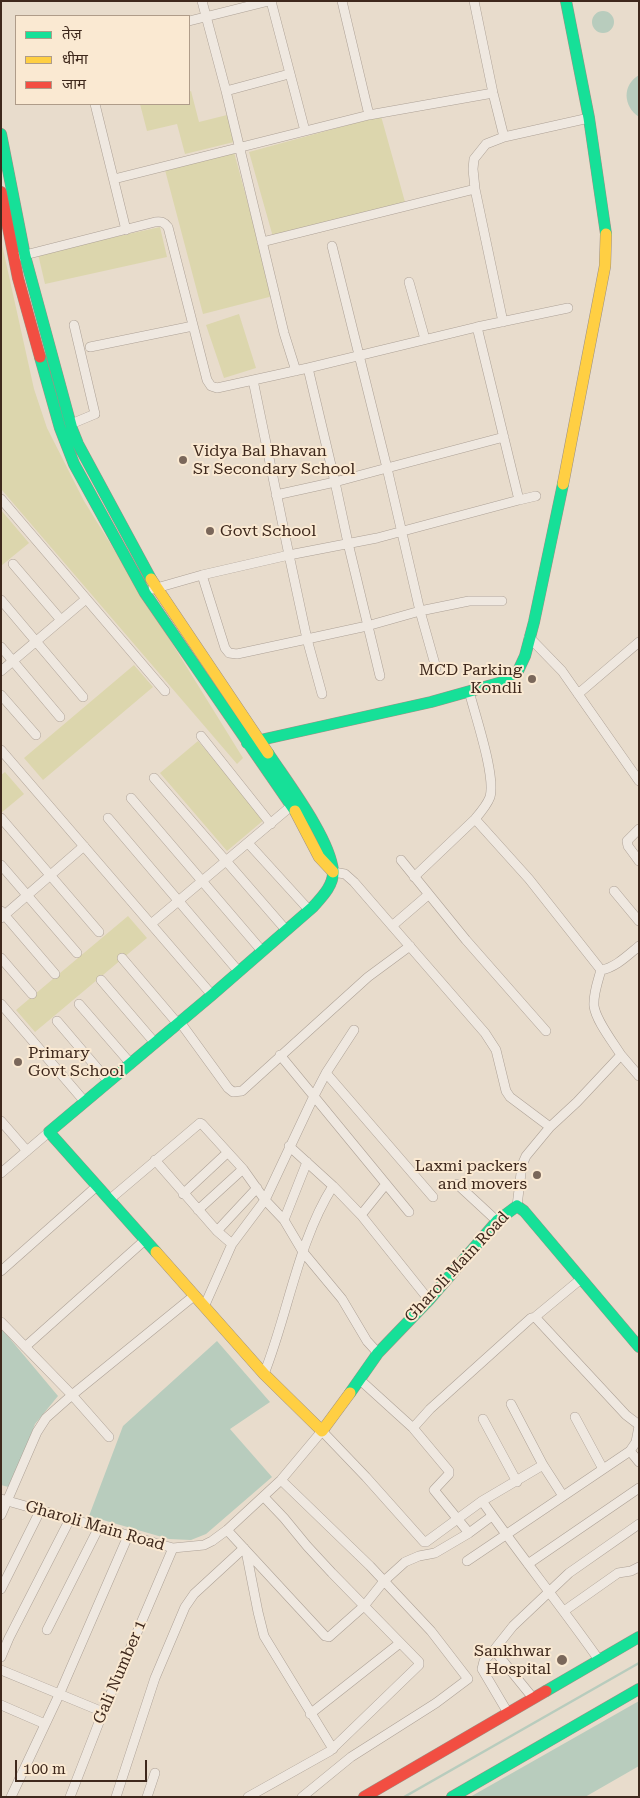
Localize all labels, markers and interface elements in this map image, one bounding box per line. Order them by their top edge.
legend [15,15,190,105]
text: तेज़ [62,25,82,43]
text: धीमा [62,50,88,68]
text: जाम [62,75,86,93]
place label: Vidya Bal Bhavan Sr Secondary School [193,441,355,479]
marker: Vidya Bal Bhavan Sr Secondary School [177,454,189,466]
place label: Govt School [220,521,316,541]
marker: Govt School [204,525,216,537]
place label: MCD Parking Kondli [419,660,522,698]
marker: MCD Parking Kondli [526,673,538,685]
place label: Primary Govt School [28,1043,124,1081]
marker: Primary Govt School [12,1056,24,1068]
place label: Laxmi packers and movers [415,1156,527,1194]
marker: Laxmi packers and movers [531,1169,543,1181]
street label: Gharoli Main Road [401,1208,513,1326]
street label: Gharoli Main Road [23,1497,167,1555]
street label: Gali Number 1 [89,1617,151,1727]
place label: Sankhwar Hospital [474,1641,551,1679]
marker: Sankhwar Hospital [555,1653,569,1667]
scale bar [18,1750,150,1782]
text: 100 m [23,1760,66,1778]

